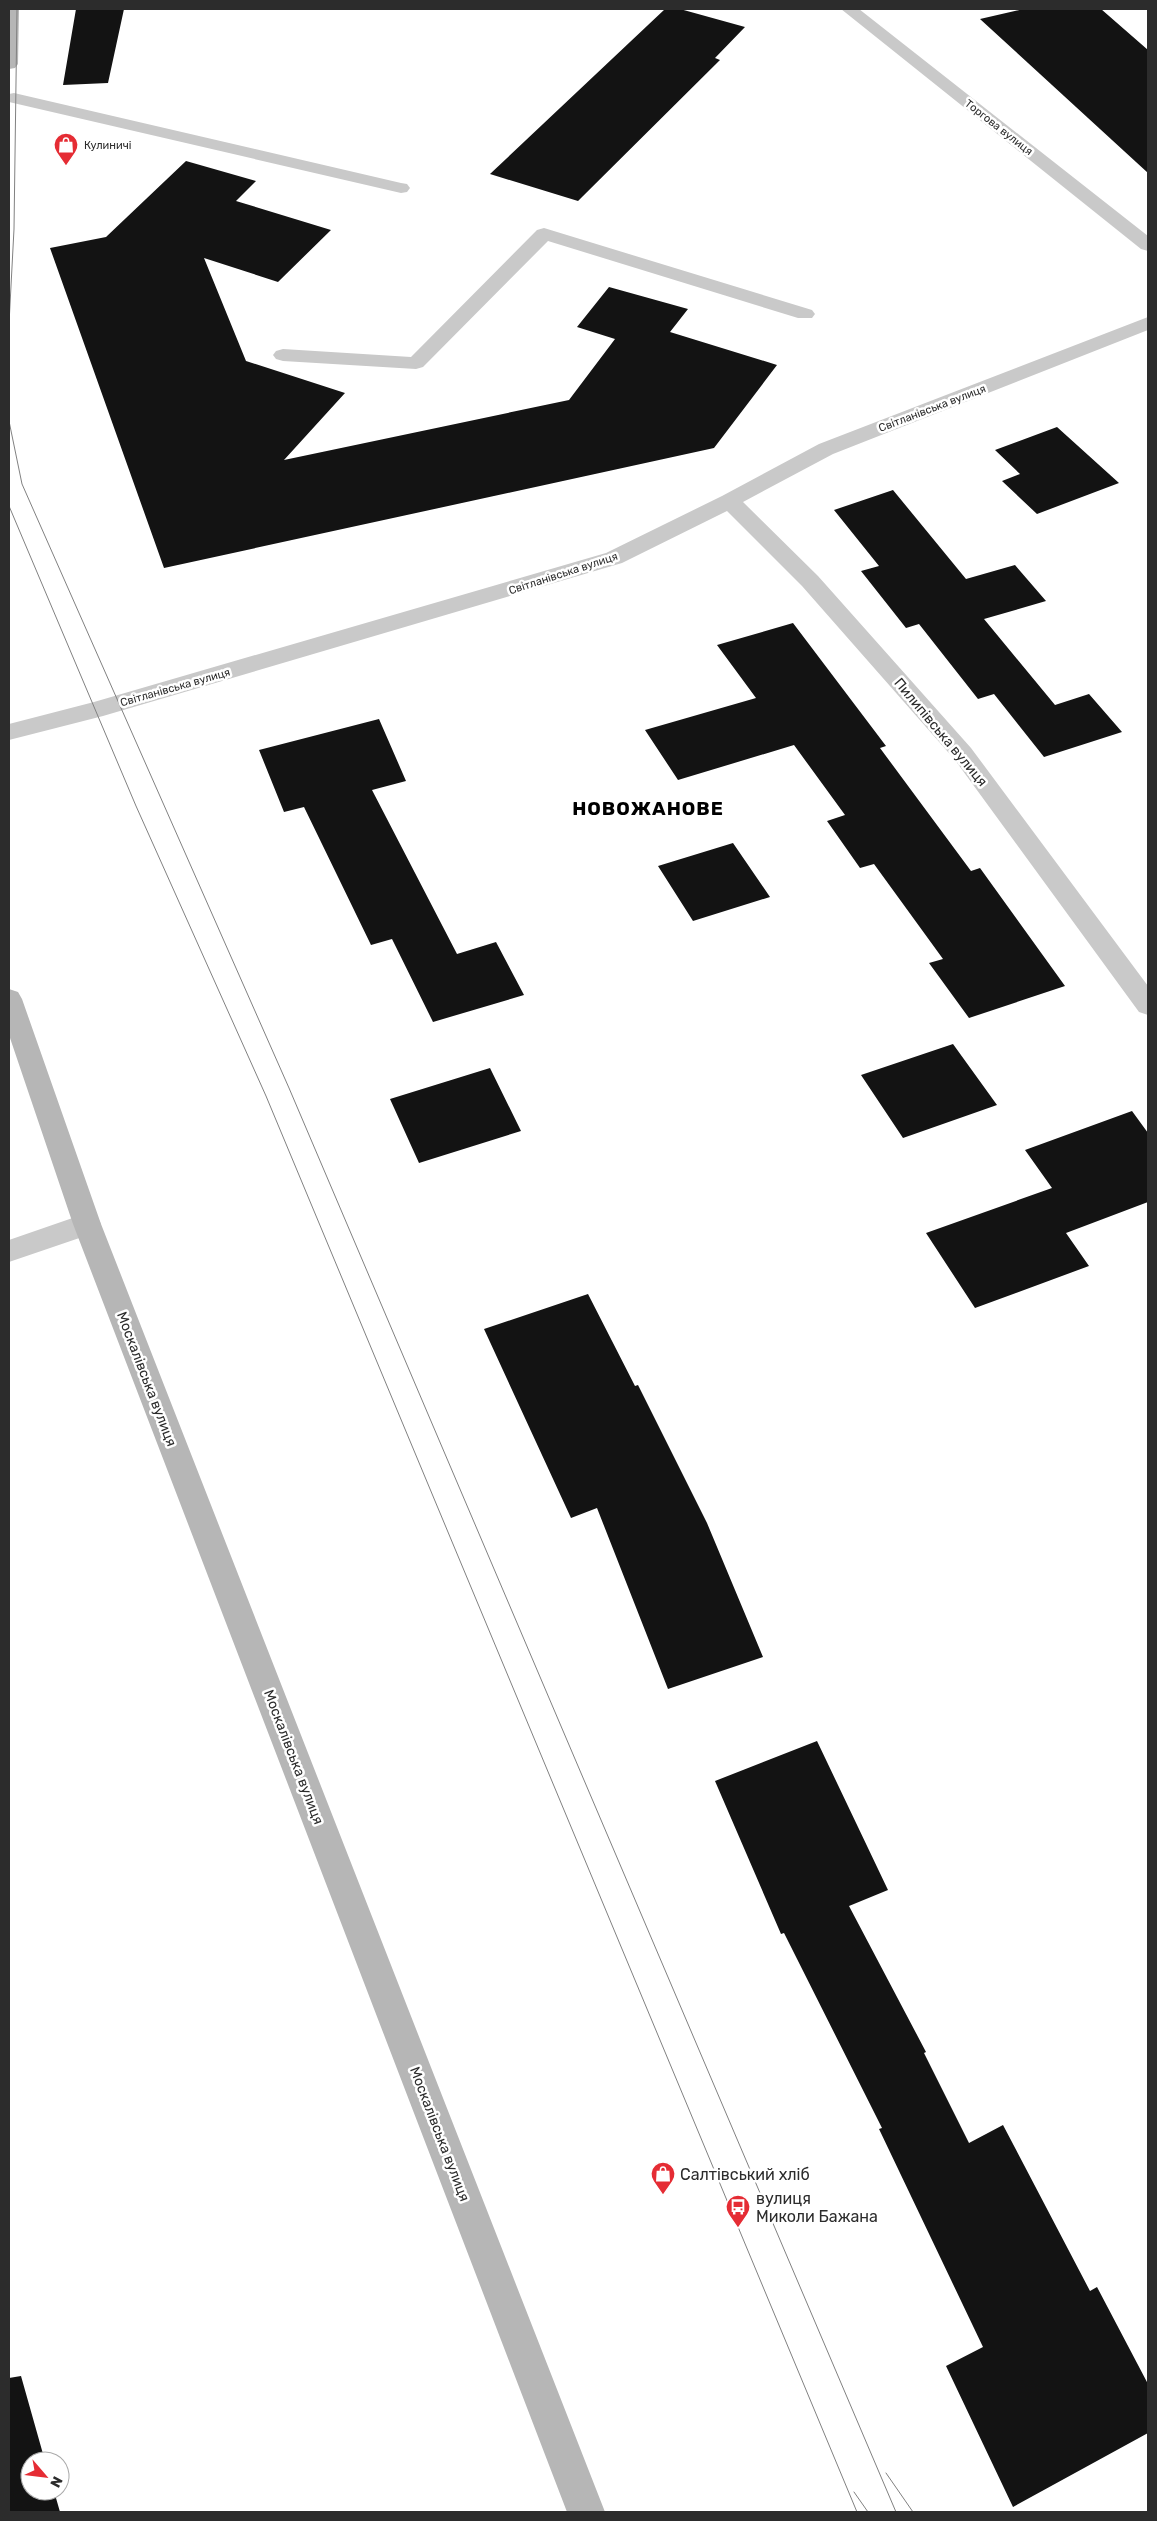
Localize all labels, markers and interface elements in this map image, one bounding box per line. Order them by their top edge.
street label: Торгова вулиця [962,97,1035,158]
shop icon: Кулиничі [53,132,79,166]
place label: Кулиничі [84,139,131,152]
street label: Світланівська вулиця [877,382,988,435]
street label: Світланівська вулиця [507,550,619,597]
street label: Світланівська вулиця [119,666,232,709]
street label: Пилипівська вулиця [890,675,991,790]
district label: НОВОЖАНОВЕ [572,797,724,820]
street label: Москалівська вулиця [113,1309,180,1449]
street label: Москалівська вулиця [260,1687,327,1827]
street label: Москалівська вулиця [406,2064,473,2204]
shop icon: Салтівський хліб [650,2161,676,2195]
place label: Салтівський хліб [680,2165,810,2184]
place label: вулиця Миколи Бажана [756,2189,878,2226]
bus stop icon: вулиця Миколи Бажана [725,2194,751,2228]
north arrow [20,2451,70,2501]
text: N [46,2473,66,2490]

